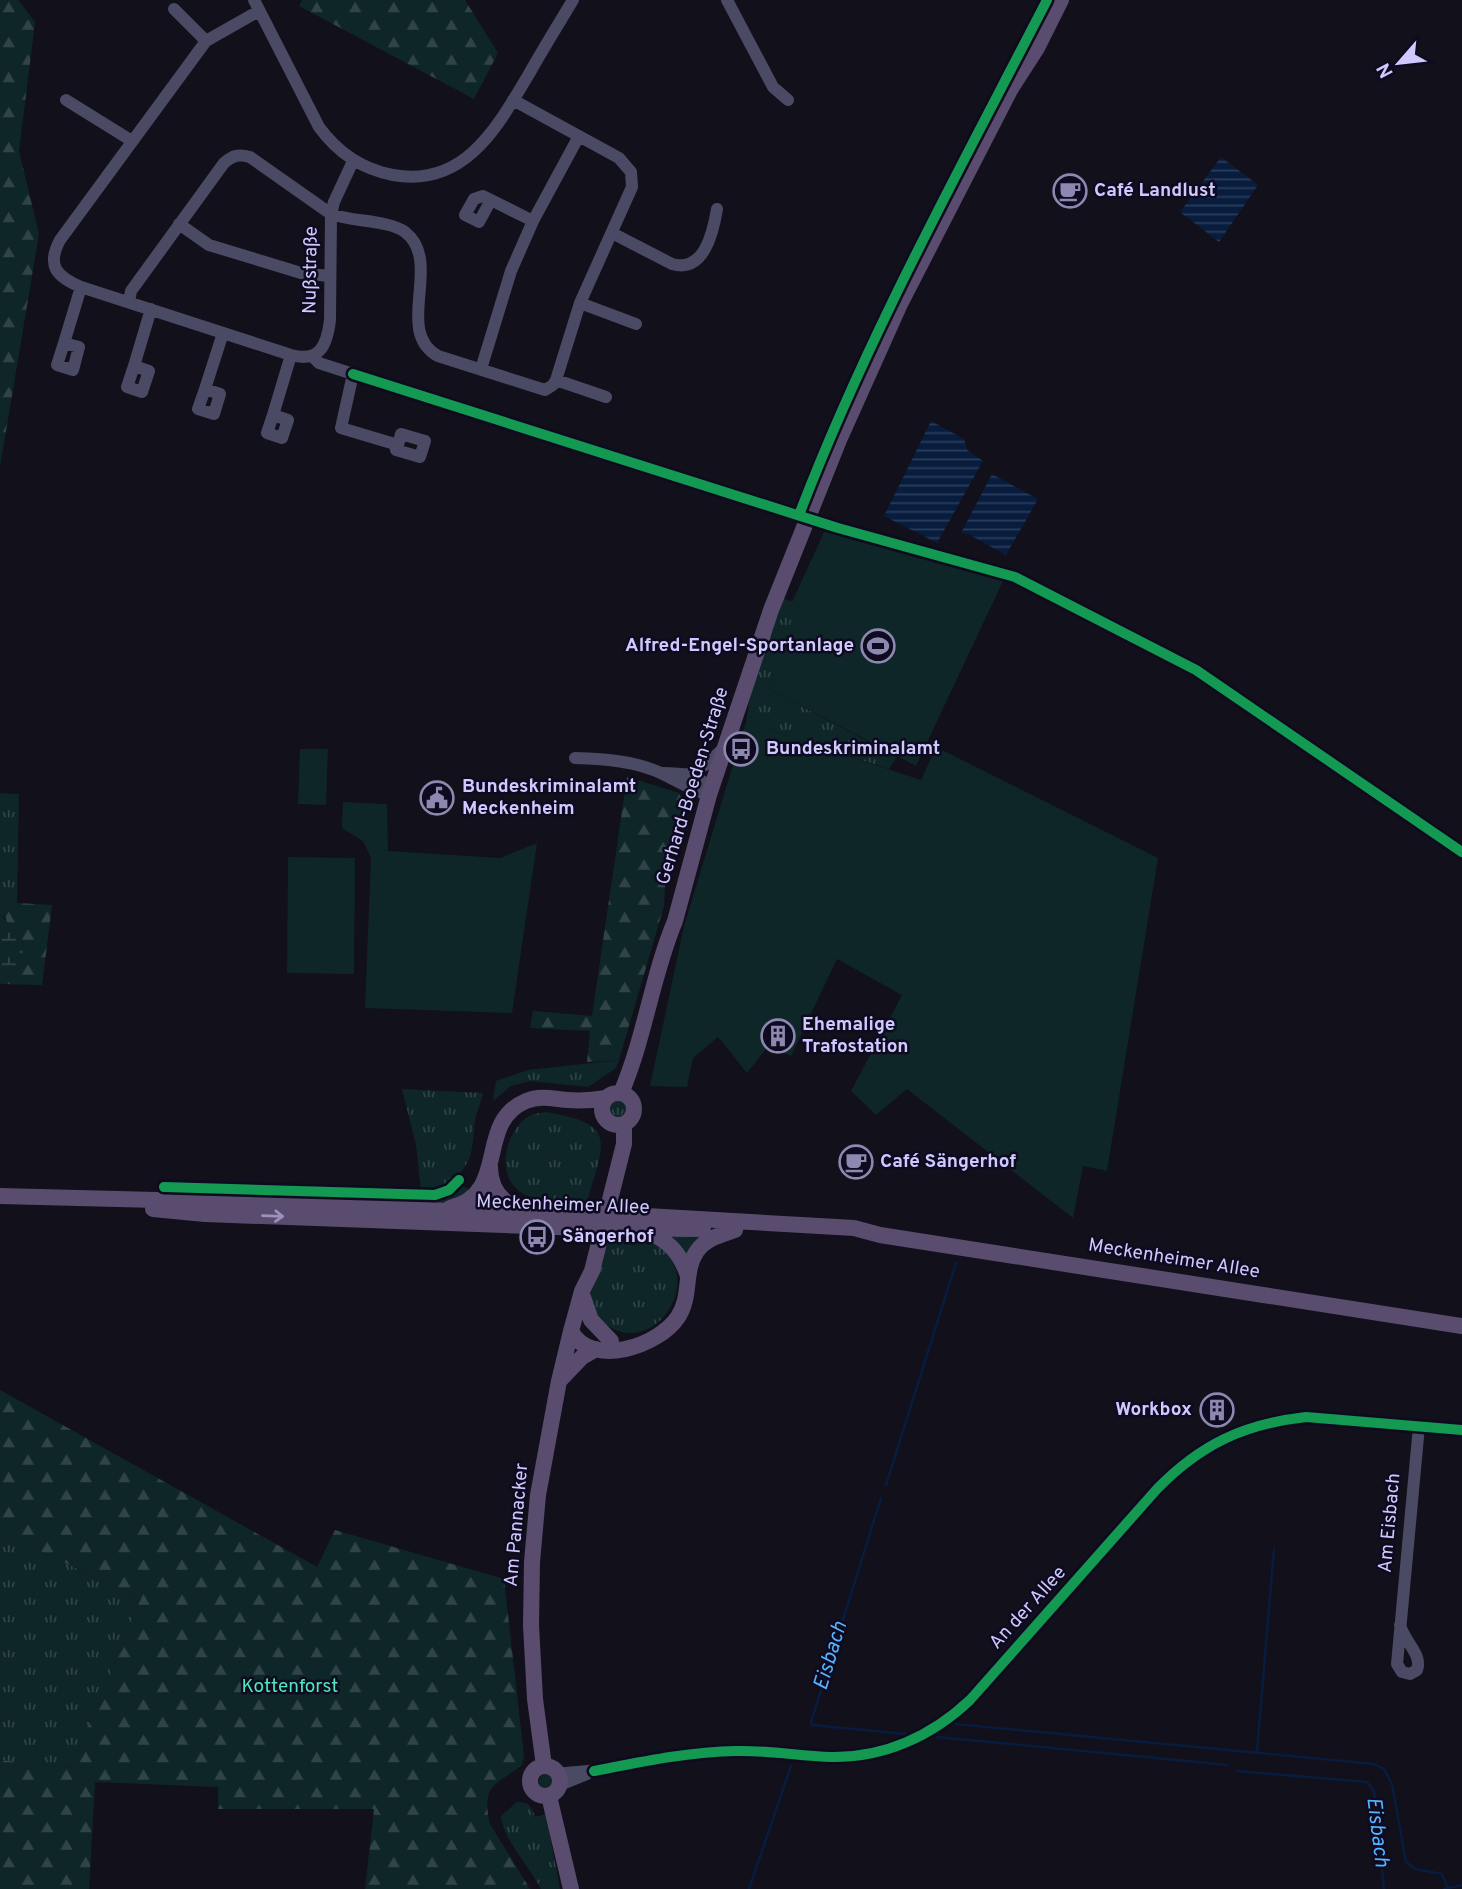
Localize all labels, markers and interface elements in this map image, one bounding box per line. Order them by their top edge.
north arrow [1364,28,1434,98]
text: N [1372,58,1400,82]
cafe icon: Café Landlust [1051,172,1089,210]
place label: Café Landlust [1094,179,1216,203]
street label: Nußstraße [298,226,324,314]
sports icon: Alfred-Engel-Sportanlage [859,627,897,665]
place label: Alfred-Engel-Sportanlage [625,634,854,658]
street label: Gerhard-Boeden-Straße [652,684,734,888]
bus stop icon: Bundeskriminalamt [722,730,760,768]
place label: Bundeskriminalamt [766,737,940,761]
place label: Bundeskriminalamt Meckenheim [462,775,636,821]
public building icon: Bundeskriminalamt Meckenheim [418,779,456,817]
place label: Ehemalige Trafostation [802,1013,909,1059]
building icon: Ehemalige Trafostation [759,1017,797,1055]
cafe icon: Café Sängerhof [837,1143,875,1181]
place label: Café Sängerhof [880,1150,1016,1174]
street label: Meckenheimer Allee [476,1190,650,1220]
one-way arrow [262,1210,285,1223]
bus stop icon: Sängerhof [518,1218,556,1256]
place label: Sängerhof [562,1225,654,1249]
street label: Meckenheimer Allee [1086,1234,1262,1284]
building icon: Workbox [1198,1391,1236,1429]
place label: Workbox [1115,1398,1192,1422]
street label: Am Pannacker [500,1462,534,1588]
street label: Am Eisbach [1374,1472,1406,1574]
street label: An der Allee [984,1561,1072,1655]
water label: Eisbach [808,1618,854,1694]
park label: Kottenforst [242,1675,338,1699]
water label: Eisbach [1359,1795,1395,1869]

